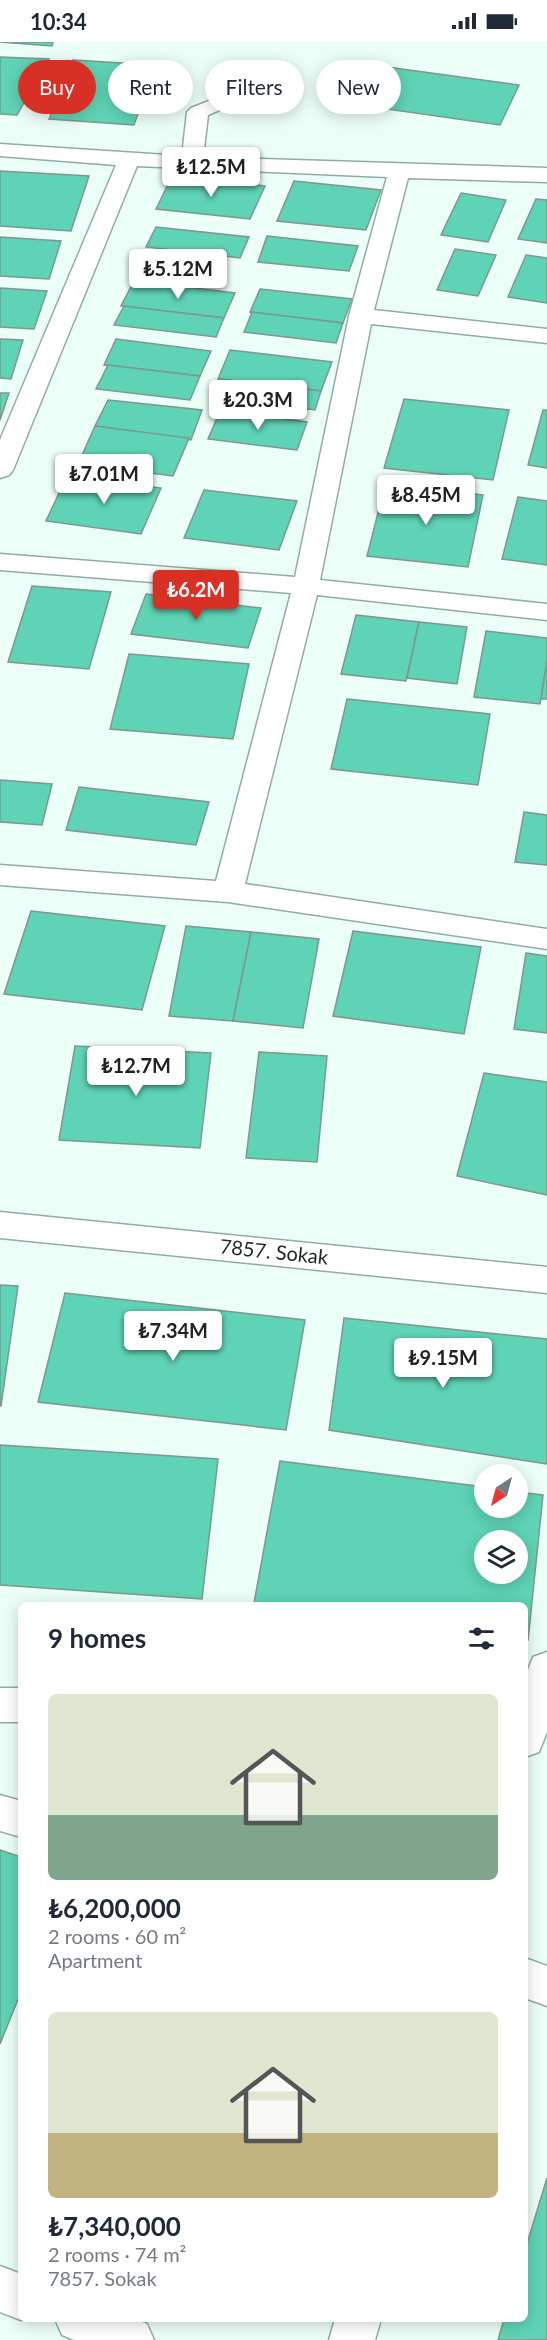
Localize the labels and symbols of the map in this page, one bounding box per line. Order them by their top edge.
pin: ₺12.5M [162,147,260,198]
pin: ₺5.12M [129,249,227,300]
pin: ₺20.3M [209,380,307,431]
pin: ₺7.01M [55,454,153,505]
pin: ₺8.45M [377,475,475,526]
pin: ₺6.2M [154,570,238,621]
pin: ₺12.7M [87,1046,185,1097]
street label: 7857. Sokak [219,1233,330,1269]
pin: ₺7.34M [124,1311,222,1362]
pin: ₺9.15M [394,1338,492,1389]
north arrow [474,1464,528,1518]

